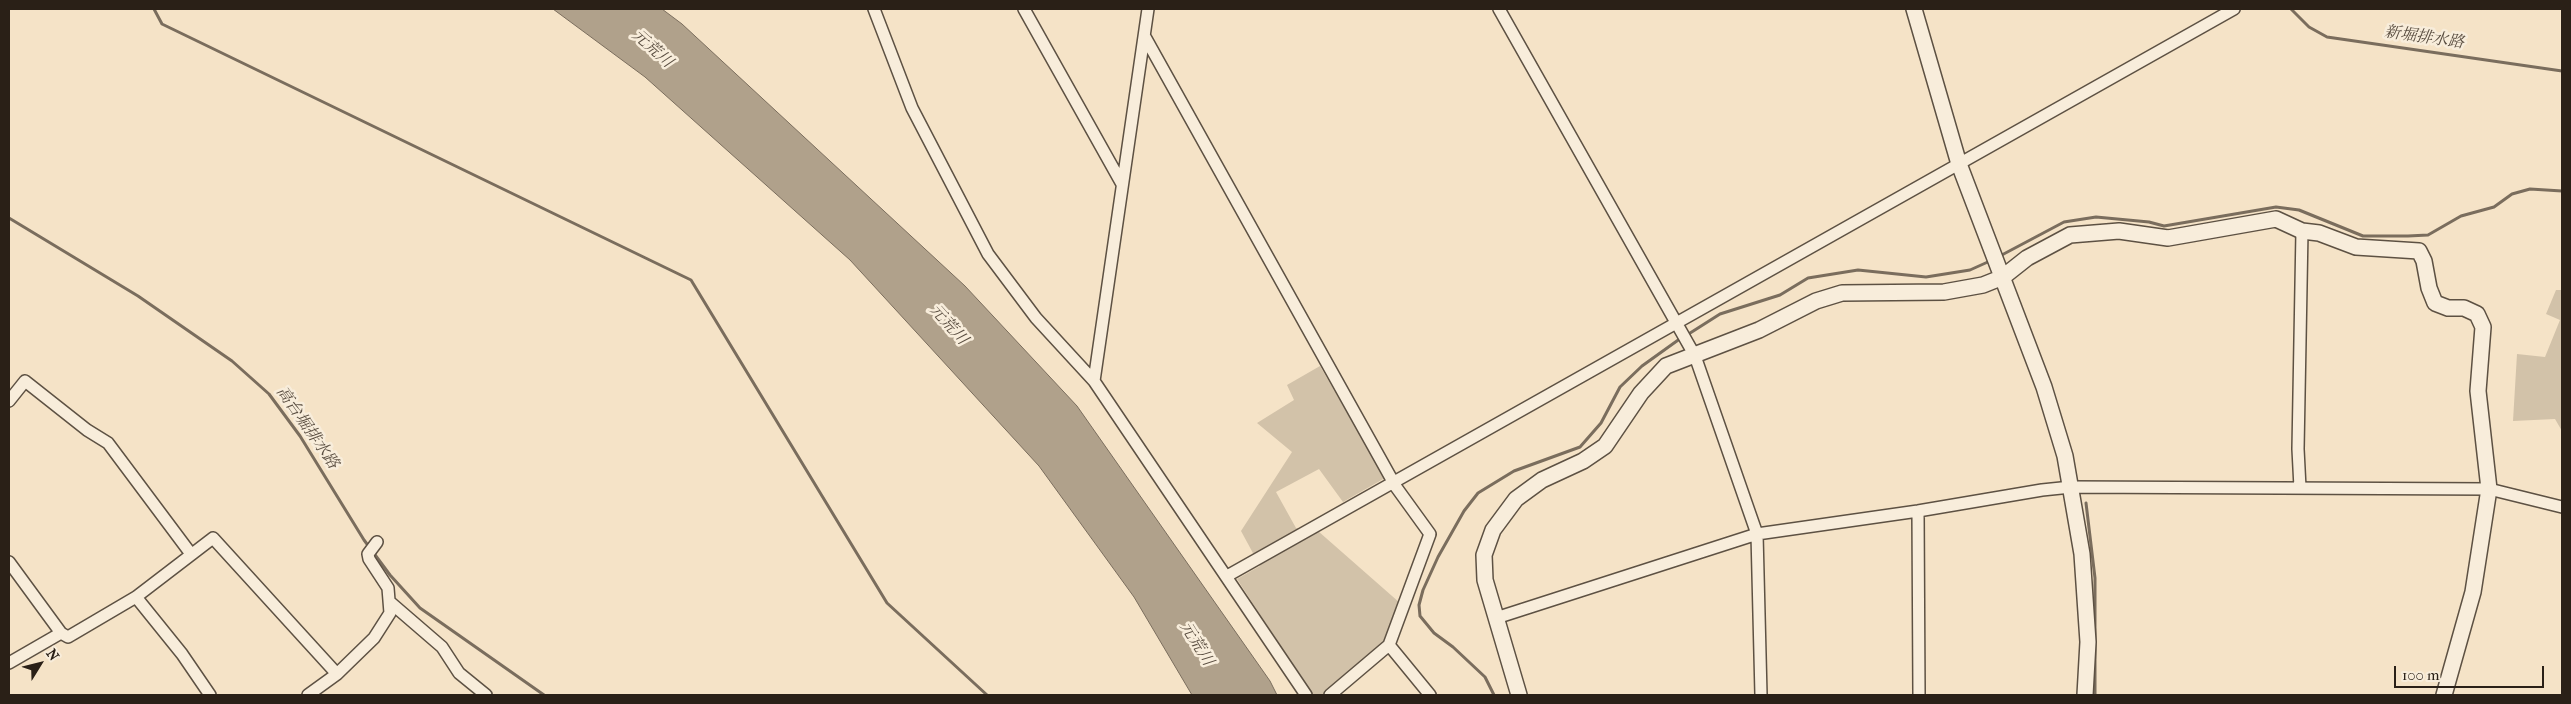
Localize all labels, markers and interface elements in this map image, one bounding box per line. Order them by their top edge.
water label: 新堀排水路 [2383,23,2465,53]
water label: 元荒川 [628,26,676,72]
water label: 元荒川 [925,301,971,349]
water label: 高台堀排水路 [272,383,342,473]
water label: 元荒川 [1175,619,1217,669]
north arrow [15,639,65,689]
text: N [43,646,63,664]
scale bar [2396,656,2546,688]
text: 100 m [2402,666,2440,684]

